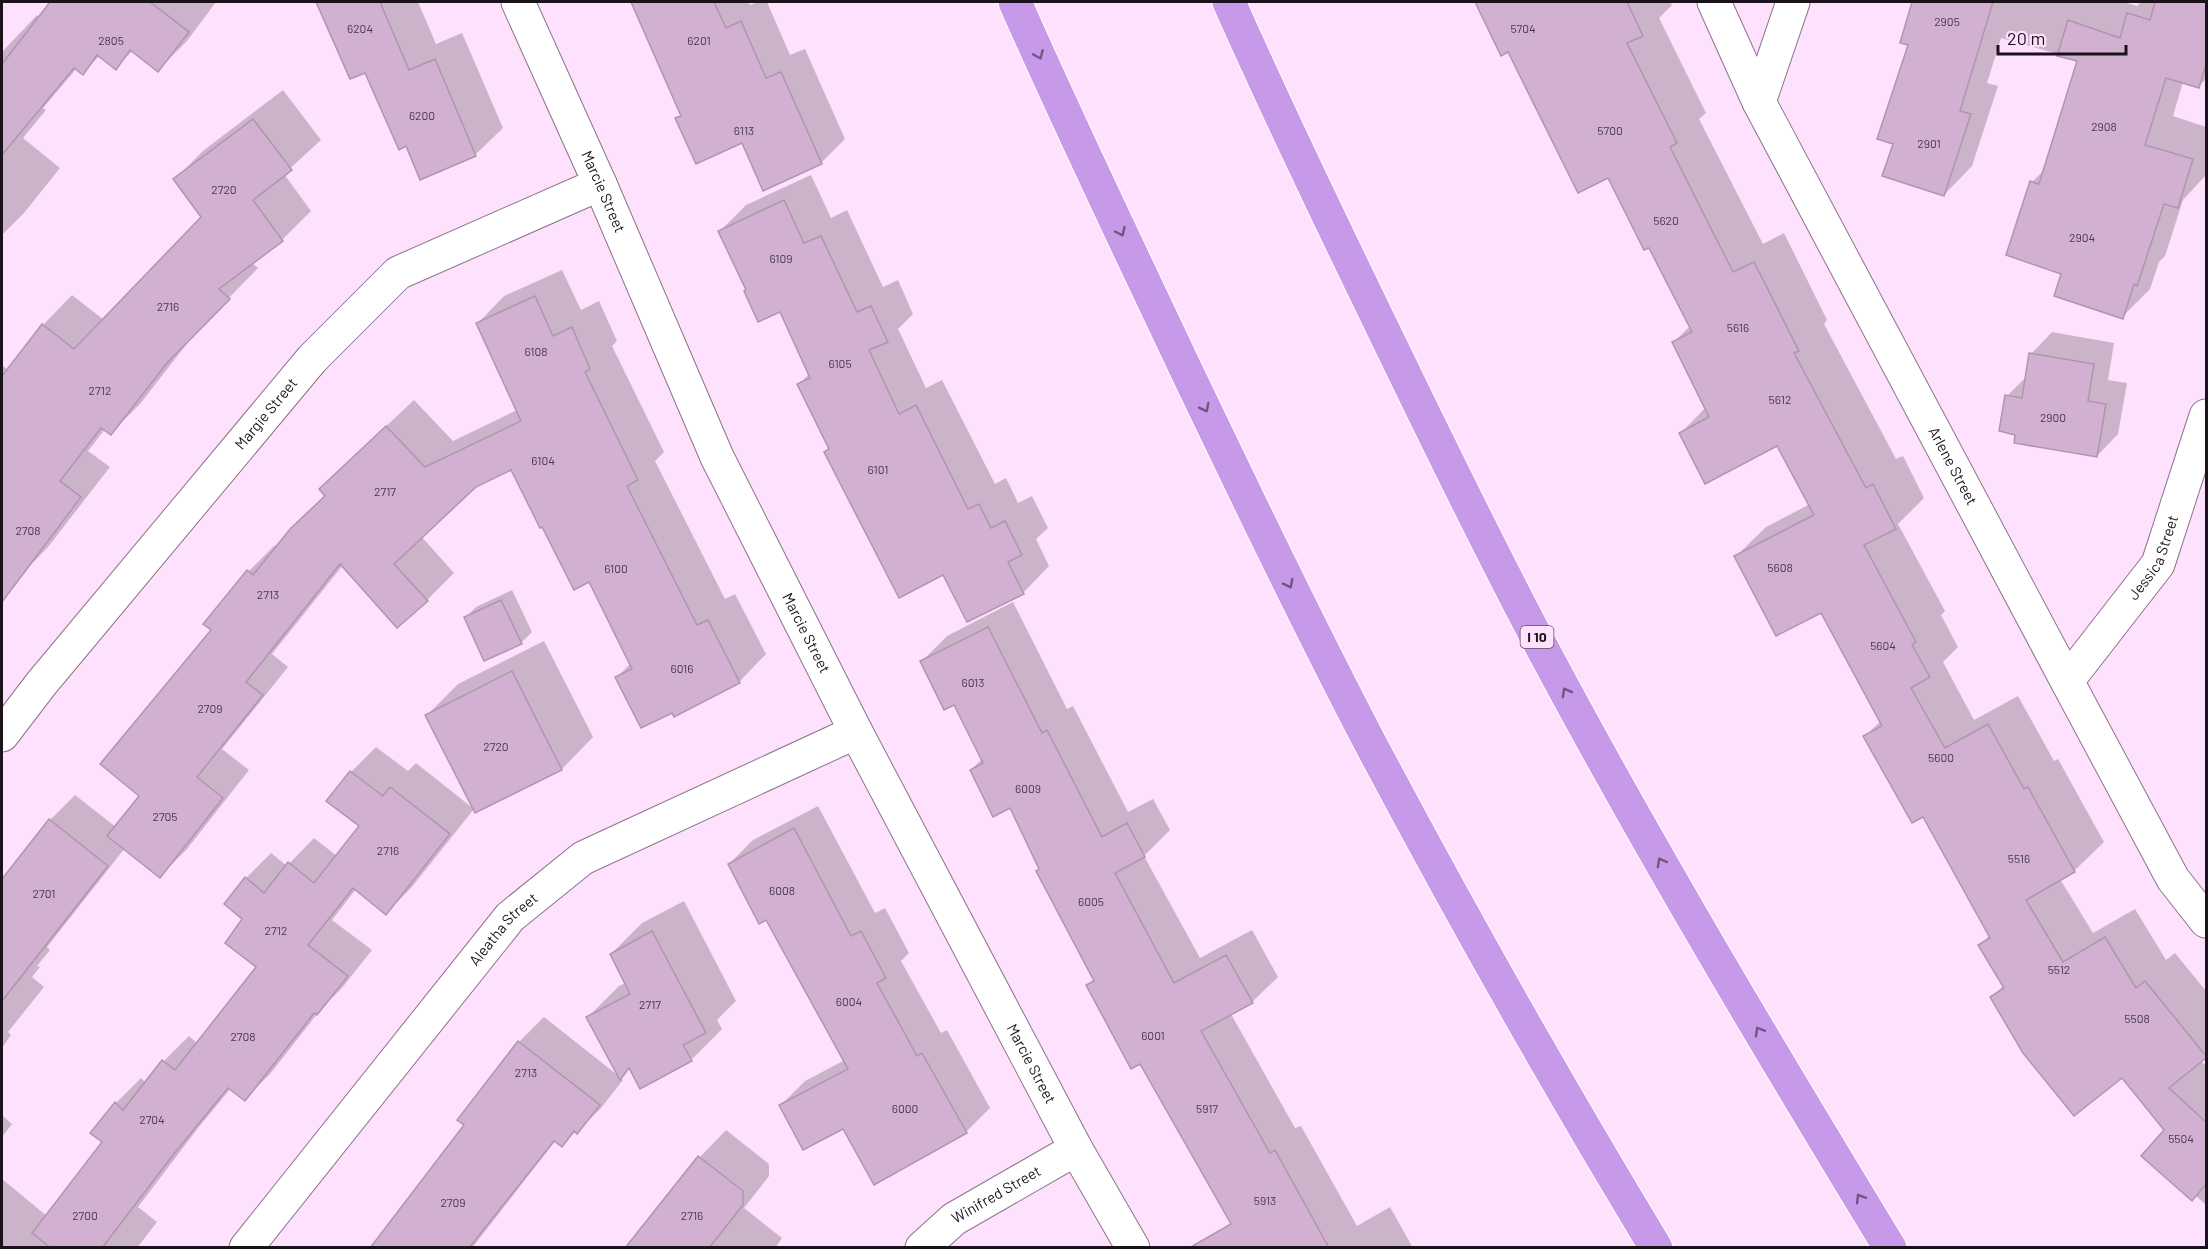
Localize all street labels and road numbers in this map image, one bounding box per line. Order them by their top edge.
street label: Marcie Street [578,148,630,235]
street label: Margie Street [231,374,300,453]
street label: Arlene Street [1925,423,1982,508]
street label: Jessica Street [2124,513,2181,603]
street label: Marcie Street [779,590,835,676]
road number: I 10 [1520,626,1554,648]
street label: Aleatha Street [465,888,541,969]
street label: Marcie Street [1004,1021,1060,1106]
street label: Winifred Street [948,1161,1044,1226]

